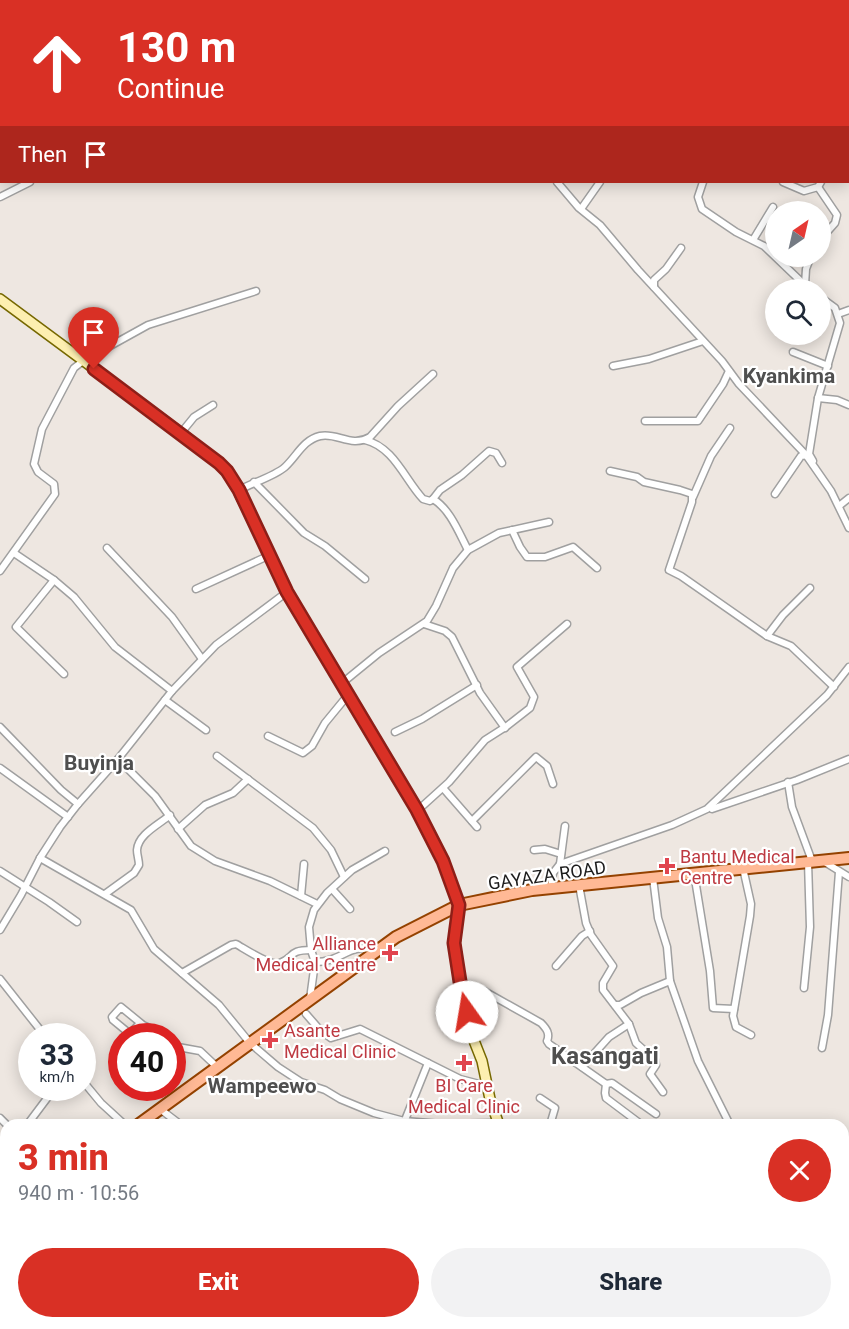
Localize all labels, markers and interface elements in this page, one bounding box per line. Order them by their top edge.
text: 130 m [117,23,236,72]
icon: ahead [18,24,96,102]
text: Continue [117,73,224,105]
icon: arrive [79,138,112,171]
text: Then [18,142,67,167]
north arrow [765,201,831,267]
map controls [765,201,831,345]
button: search [765,279,831,345]
pin [68,307,119,369]
icon: arrive [77,316,110,349]
district label: Kyankima [743,364,835,388]
district label: Buyinja [64,751,134,775]
place label: Bantu Medical Centre [680,846,795,888]
street label: GAYAZA ROAD [487,856,607,894]
marker: Bantu Medical Centre [658,857,676,875]
place label: Alliance Medical Centre [256,933,376,975]
marker: Alliance Medical Centre [381,944,399,962]
position arrow [435,980,499,1044]
place label: Asante Medical Clinic [284,1020,396,1062]
speed limit sign: 40 [108,1023,186,1101]
marker: Asante Medical Clinic [261,1031,279,1049]
text: 33 [40,1037,74,1072]
district label: Kasangati [551,1042,659,1070]
marker: BI Care Medical Clinic [455,1054,473,1072]
text: km/h [39,1068,75,1086]
district label: Wampeewo [207,1074,317,1098]
place label: BI Care Medical Clinic [408,1075,520,1117]
text: 3 min [18,1137,109,1179]
button: close [768,1139,831,1202]
text: 940 m · 10:56 [18,1181,139,1205]
button: Exit [18,1248,419,1317]
button: Share [431,1248,831,1317]

